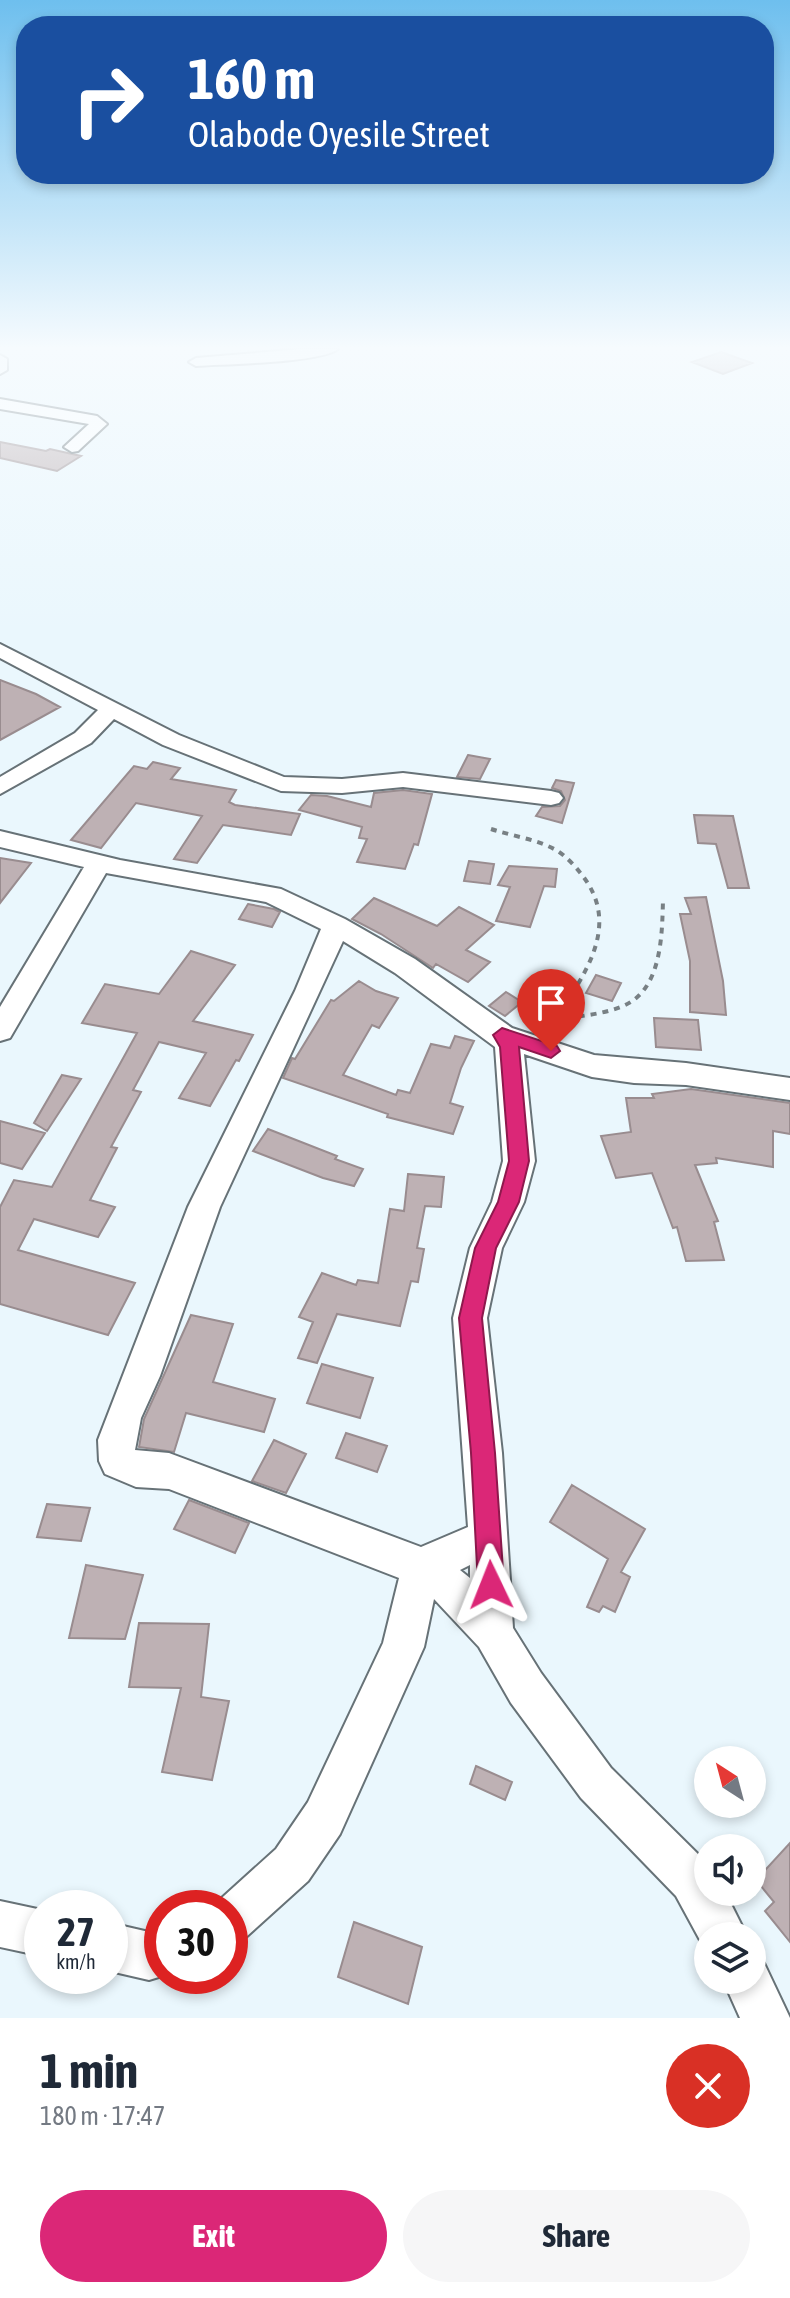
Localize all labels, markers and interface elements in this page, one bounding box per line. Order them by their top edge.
text: 160 m [188,47,315,111]
icon: right [56,48,160,152]
text: Olabode Oyesile Street [188,113,490,155]
pin [517,969,585,1051]
icon: arrive [529,981,573,1025]
position arrow [449,1543,533,1627]
north arrow [694,1746,766,1818]
map controls [694,1746,766,1994]
button: sound [694,1834,766,1906]
speed limit sign: 30 [144,1890,248,1994]
text: 27 [57,1909,95,1954]
button: layers [694,1922,766,1994]
text: km/h [56,1950,96,1973]
text: 1 min [40,2043,138,2098]
button: close [666,2044,750,2128]
text: 180 m · 17:47 [40,2101,165,2131]
button: Exit [40,2190,387,2282]
button: Share [403,2190,750,2282]

